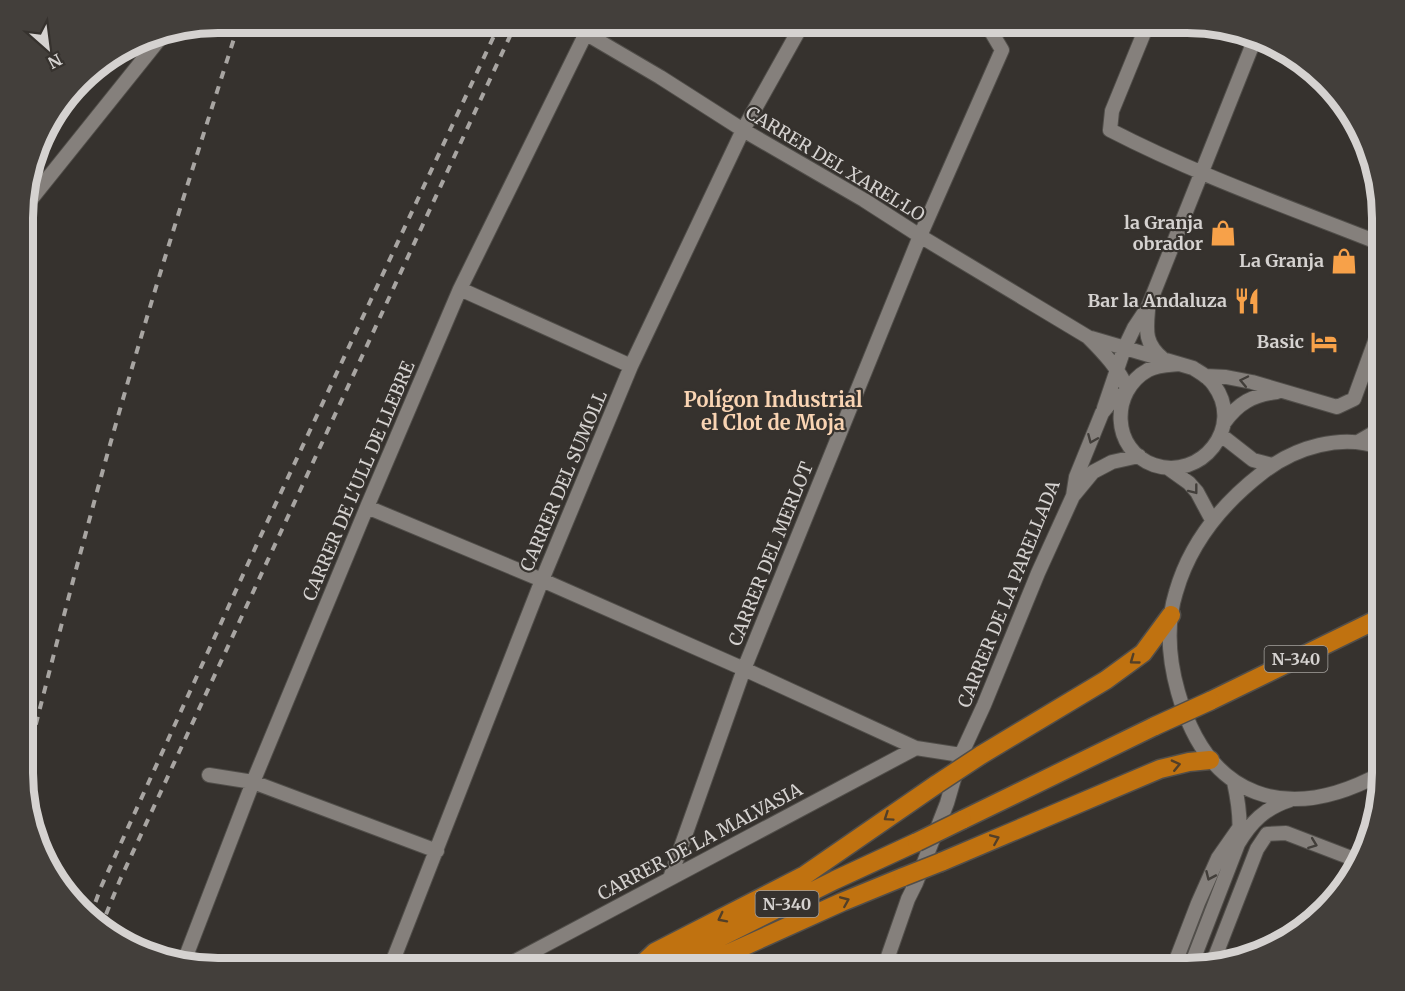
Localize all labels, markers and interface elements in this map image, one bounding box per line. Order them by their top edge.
north arrow [18,18,78,78]
text: N [44,49,65,73]
street label: CARRER DEL XAREL·LO [741,101,929,226]
place label: la Granja obrador [1124,211,1203,255]
shop icon: la Granja obrador [1208,218,1238,248]
shop icon: La Granja [1329,246,1359,276]
place label: La Granja [1239,249,1324,272]
restaurant icon: Bar la Andaluza [1232,286,1262,316]
place label: Bar la Andaluza [1087,289,1227,312]
hotel icon: Basic [1309,327,1339,357]
place label: Basic [1257,330,1304,353]
street label: CARRER DE L'ULL DE LLEBRE [297,357,420,604]
one-way arrow [1239,375,1249,388]
street label: CARRER DEL SUMOLL [515,387,612,575]
district label: Polígon Industrial el Clot de Moja [684,387,863,435]
one-way arrow [1087,432,1099,443]
street label: CARRER DEL MERLOT [723,458,818,649]
street label: CARRER DE LA PARELLADA [952,477,1065,711]
one-way arrow [1187,484,1198,495]
road number: N-340 [1264,646,1328,672]
one-way arrow [1130,653,1141,664]
one-way arrow [1170,760,1180,773]
street label: CARRER DE LA MALVASIA [593,778,806,905]
one-way arrow [884,810,895,821]
one-way arrow [989,834,1000,846]
one-way arrow [1308,836,1318,849]
one-way arrow [1205,870,1217,881]
road number: N-340 [756,891,818,917]
one-way arrow [839,896,850,908]
one-way arrow [717,911,728,922]

